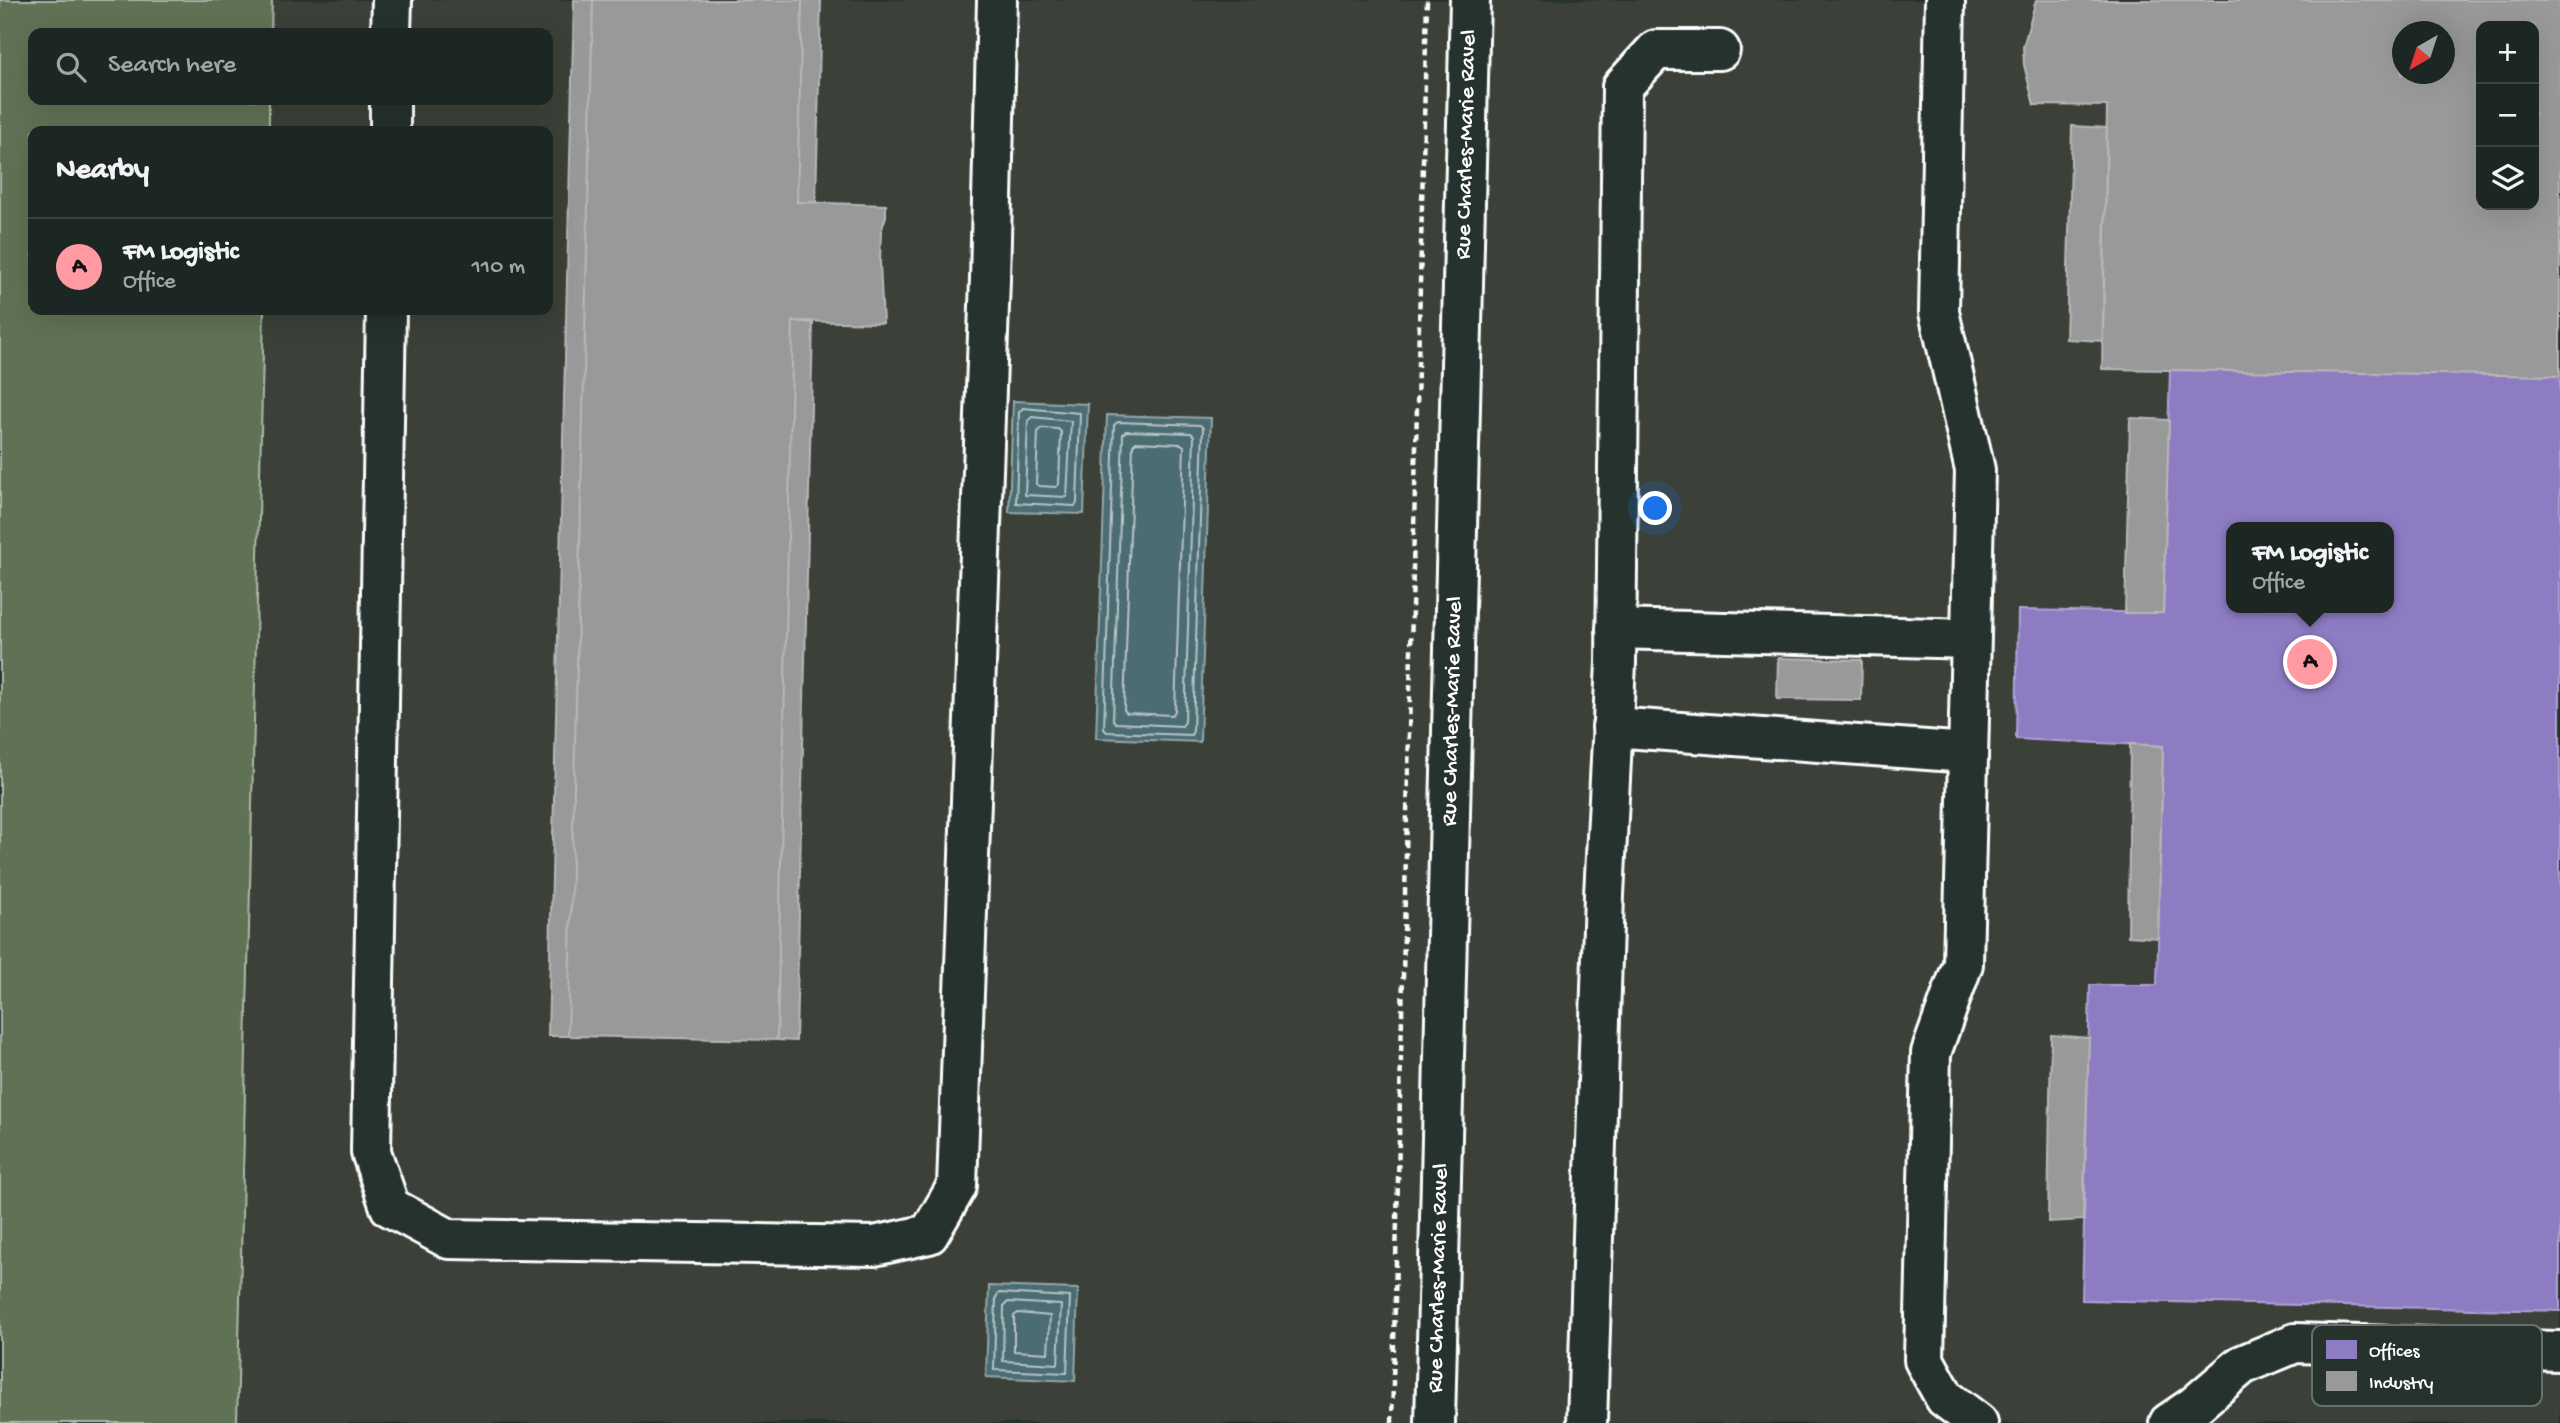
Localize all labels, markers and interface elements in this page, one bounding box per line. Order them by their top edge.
north arrow [2392,21,2455,84]
map controls [2476,21,2539,210]
button: + [2476,21,2539,84]
search box [28,28,553,105]
street label: Rue Charles-Marie Ravel [1450,29,1483,260]
icon: search [52,48,90,86]
text: Search here [108,51,236,82]
button: − [2476,84,2539,147]
button: layers [2476,147,2539,210]
text: Nearby [56,154,149,189]
text: FM Logistic [123,238,239,269]
text: A [72,254,86,281]
text: 110 m [472,254,525,281]
text: Office [123,269,176,296]
your location [1638,491,1672,525]
popup [2226,522,2394,613]
text: FM Logistic [2252,539,2368,570]
text: Office [2252,570,2305,597]
street label: Rue Charles-Marie Ravel [1436,596,1469,826]
pin: A [2287,636,2333,688]
street label: Rue Charles-Marie Ravel [1422,1163,1455,1393]
legend [2312,1325,2542,1406]
text: Offices [2369,1341,2420,1364]
text: Industry [2369,1373,2434,1396]

